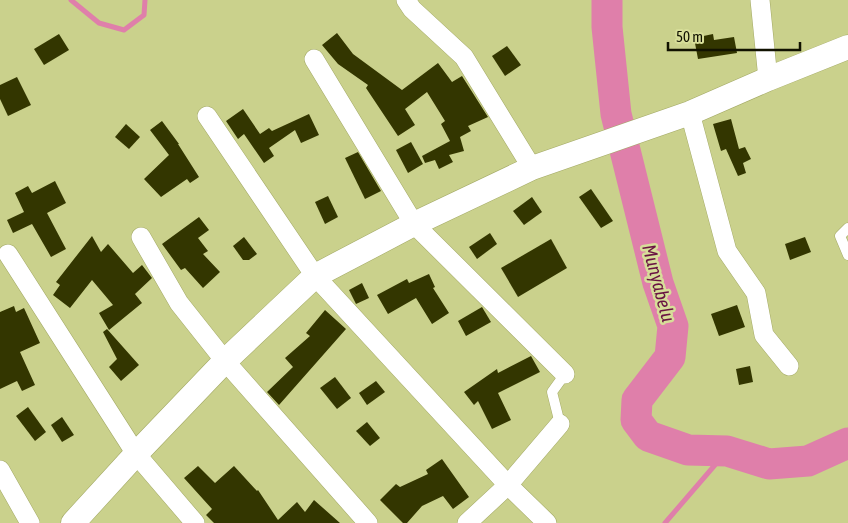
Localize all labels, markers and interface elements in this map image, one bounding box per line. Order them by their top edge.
scale bar [668,20,800,52]
text: 50 m [676,28,703,45]
water label: Munyabelu [638,242,680,324]

